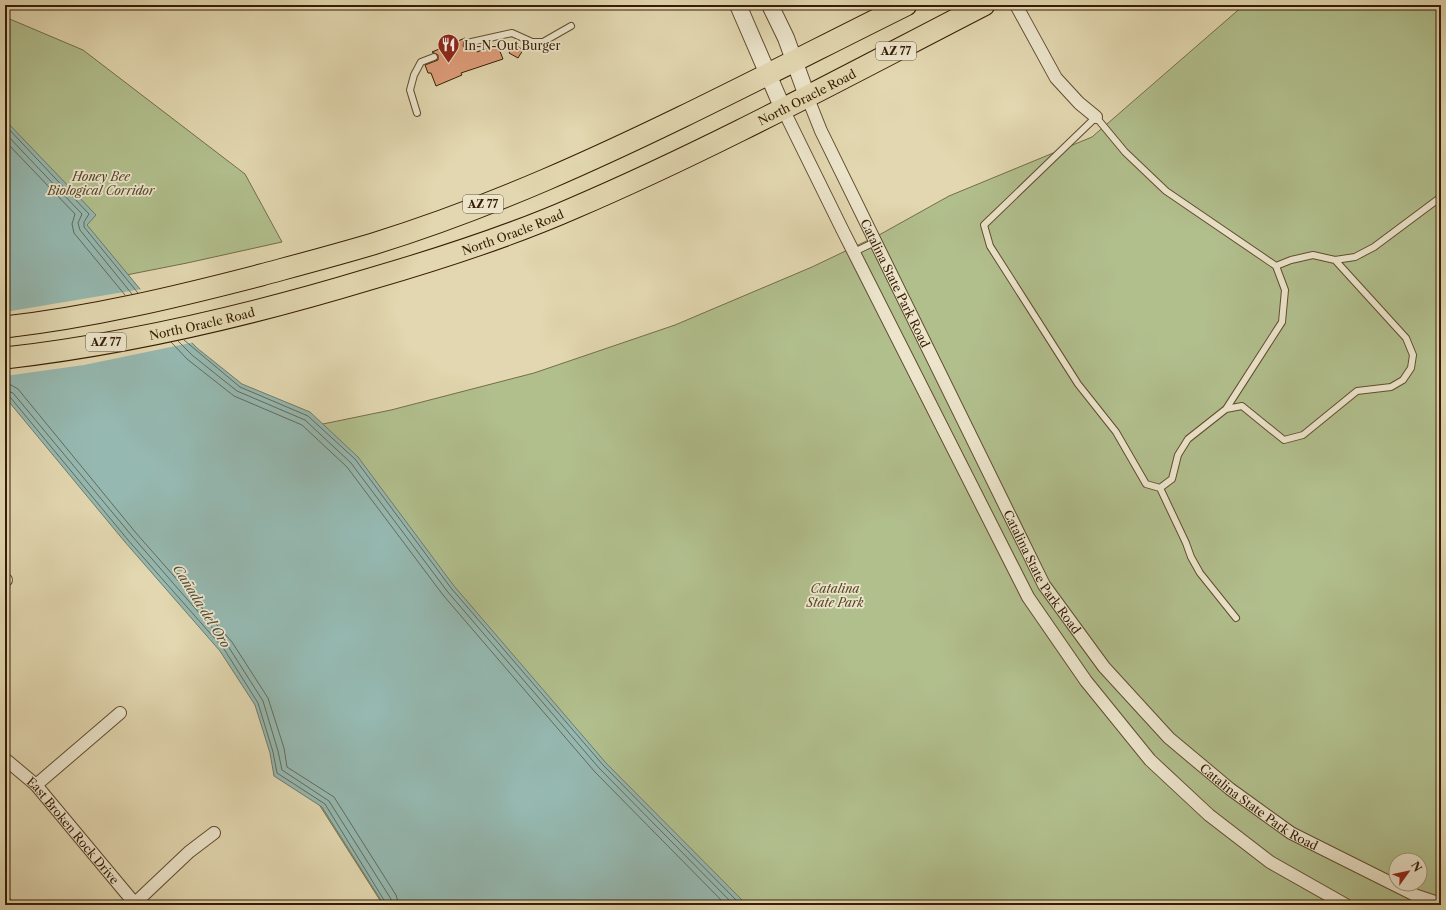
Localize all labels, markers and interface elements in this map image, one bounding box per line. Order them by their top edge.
restaurant icon: In-N-Out Burger [436,32,462,65]
place label: In-N-Out Burger [464,38,560,53]
road number: AZ 77 [876,42,916,60]
street label: North Oracle Road [755,65,859,128]
park label: Honey Bee Biological Corridor [46,169,156,198]
road number: AZ 77 [463,195,503,213]
street label: North Oracle Road [459,206,566,258]
street label: Catalina State Park Road [858,216,934,350]
street label: North Oracle Road [148,304,257,342]
road number: AZ 77 [86,333,126,351]
street label: Catalina State Park Road [1001,507,1085,637]
water label: Cañada del Oro [170,561,234,651]
park label: Catalina State Park [806,581,864,610]
street label: Catalina State Park Road [1197,760,1321,853]
street label: East Broken Rock Drive [24,773,123,887]
north arrow [1388,852,1428,892]
text: N [1408,859,1425,875]

